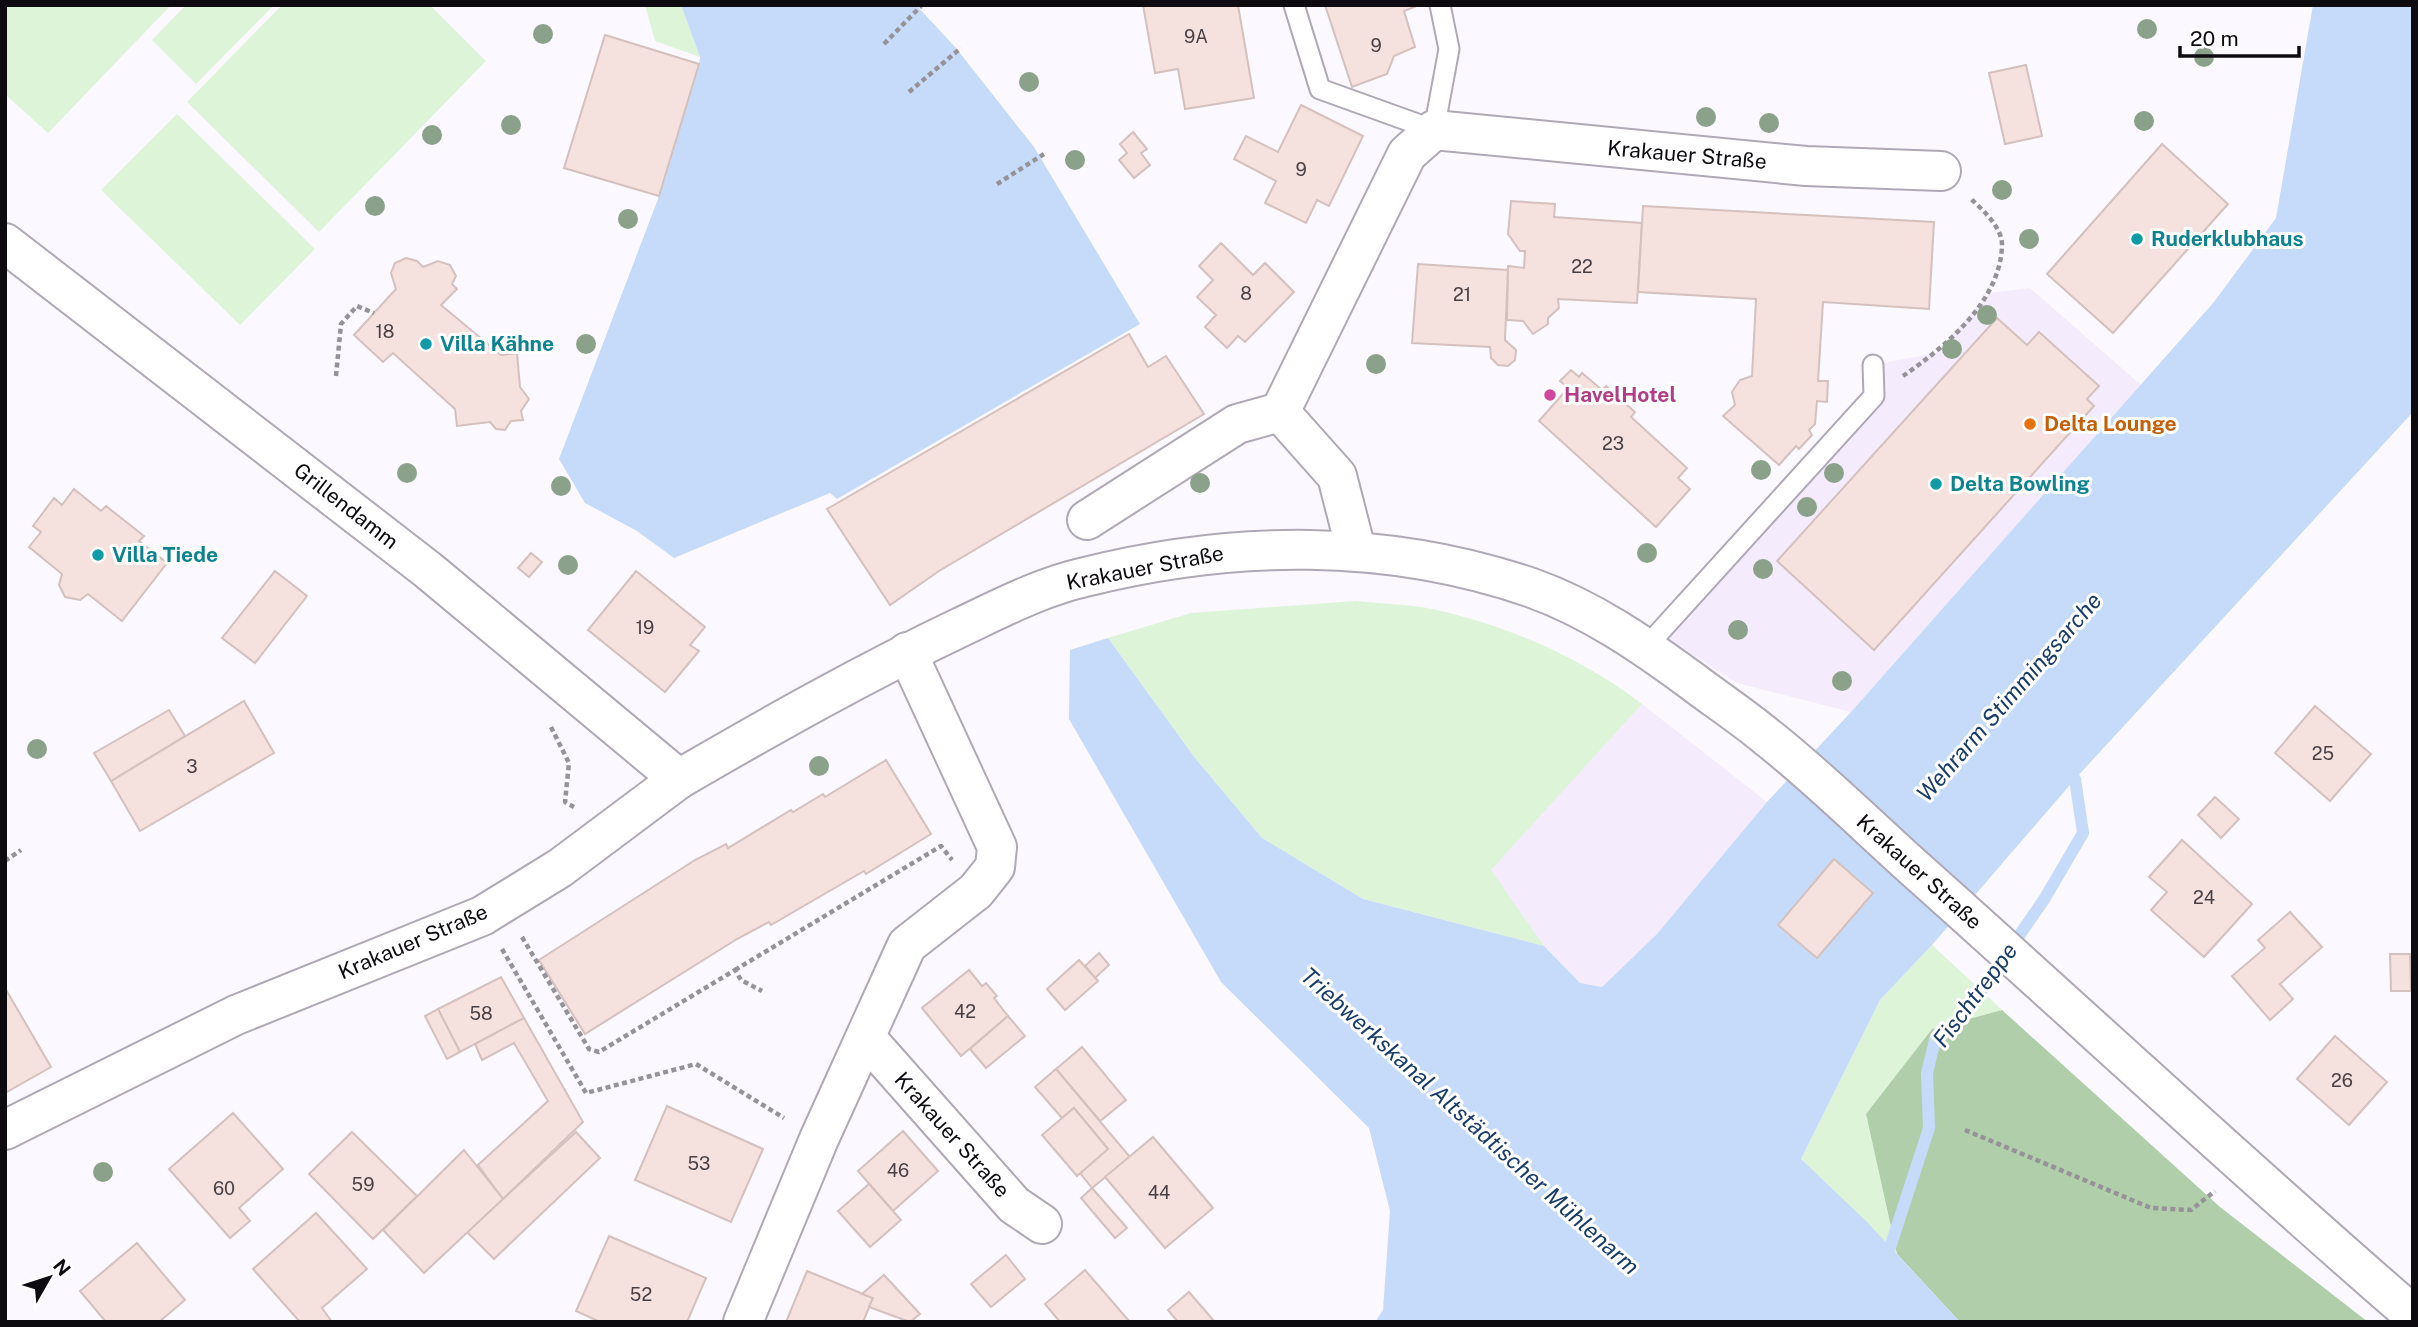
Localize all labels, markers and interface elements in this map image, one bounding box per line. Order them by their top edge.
scale bar [2180,14,2299,58]
house number: 9A [1184,26,1208,47]
text: 20 m [2190,26,2239,51]
house number: 9 [1370,35,1382,56]
street label: Krakauer Straße [1606,135,1768,174]
house number: 9 [1295,159,1307,180]
place label: Ruderklubhaus [2151,226,2304,251]
marker: Ruderklubhaus [2129,231,2145,247]
house number: 22 [1571,256,1593,277]
house number: 8 [1240,283,1252,304]
house number: 21 [1453,284,1471,305]
house number: 18 [376,321,394,342]
place label: Villa Kähne [440,331,554,356]
marker: Villa Kähne [418,336,434,352]
place label: HavelHotel [1564,382,1676,407]
marker: HavelHotel [1542,387,1558,403]
place label: Delta Lounge [2044,411,2177,436]
marker: Delta Lounge [2022,416,2038,432]
house number: 23 [1602,433,1624,454]
street label: Grillendamm [289,457,403,554]
place label: Delta Bowling [1950,471,2090,496]
marker: Delta Bowling [1928,476,1944,492]
street label: Krakauer Straße [1064,540,1226,595]
place label: Villa Tiede [112,542,218,567]
marker: Villa Tiede [90,547,106,563]
water label: Wehrarm Stimmingsarche [1911,587,2107,807]
house number: 19 [636,617,654,638]
house number: 25 [2312,743,2334,764]
house number: 3 [186,756,198,777]
street label: Krakauer Straße [1852,809,1987,934]
house number: 24 [2193,887,2215,908]
street label: Krakauer Straße [334,899,491,984]
water label: Fischtreppe [1927,937,2022,1052]
water label: Triebwerkskanal Altstädtischer Mühlenarm [1296,962,1645,1280]
house number: 42 [954,1001,976,1022]
house number: 58 [469,1003,493,1024]
street label: Krakauer Straße [890,1067,1015,1202]
house number: 26 [2331,1070,2353,1091]
house number: 53 [688,1153,710,1174]
house number: 46 [887,1160,909,1181]
house number: 59 [352,1174,374,1195]
house number: 60 [213,1178,235,1199]
house number: 44 [1148,1182,1170,1203]
north arrow [14,1243,84,1313]
text: N [49,1255,75,1280]
house number: 52 [630,1284,652,1305]

